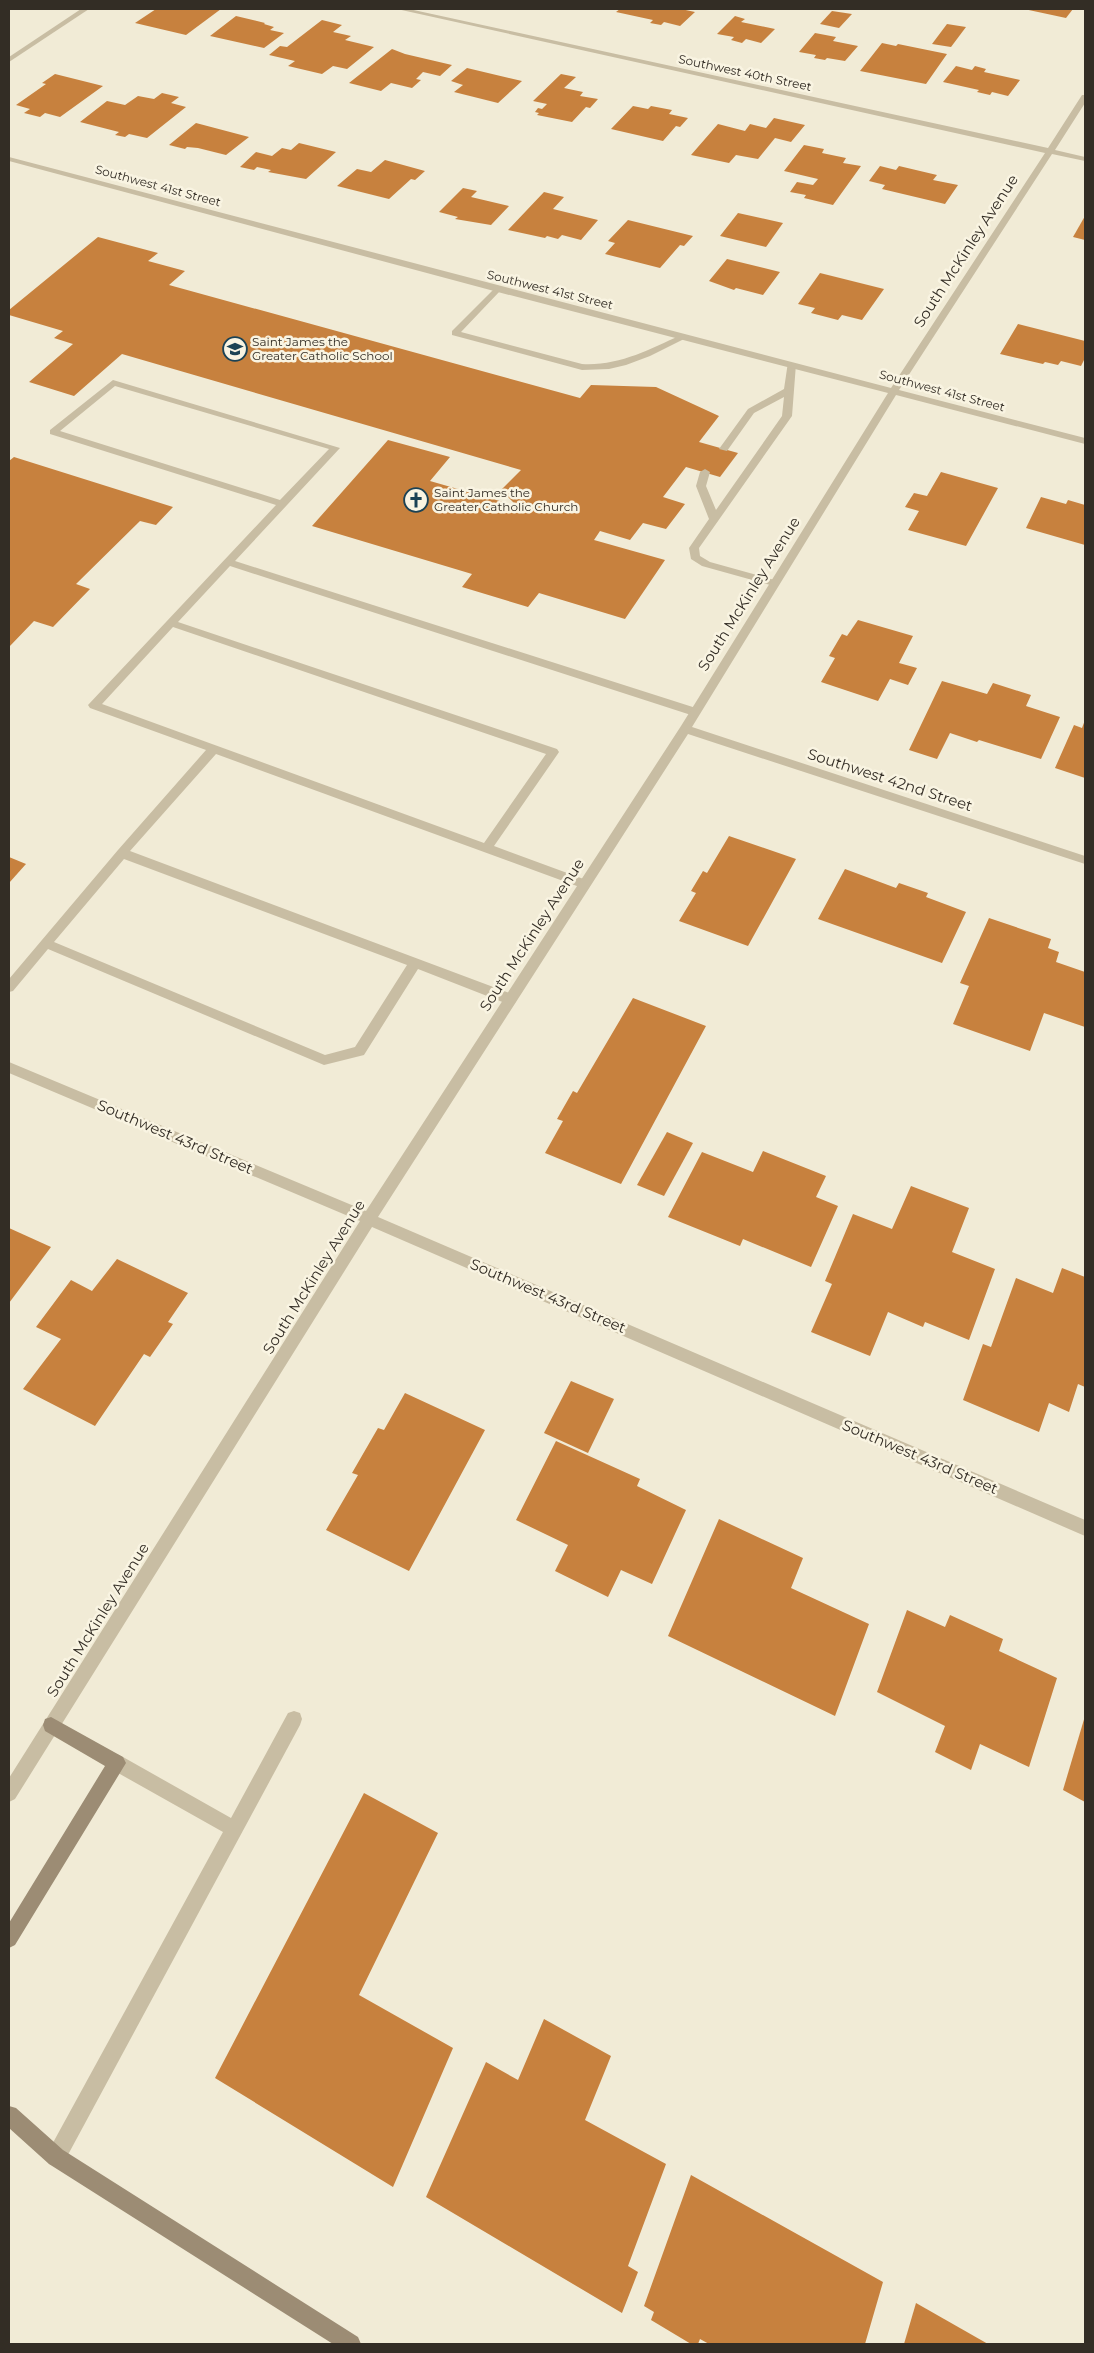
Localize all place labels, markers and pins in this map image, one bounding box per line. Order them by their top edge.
place label: Saint James the Greater Catholic School [252,334,393,363]
school or university icon: Saint James the Greater Catholic School [222,336,248,362]
place label: Saint James the Greater Catholic Church [434,485,578,514]
church icon: Saint James the Greater Catholic Church [403,487,429,513]

